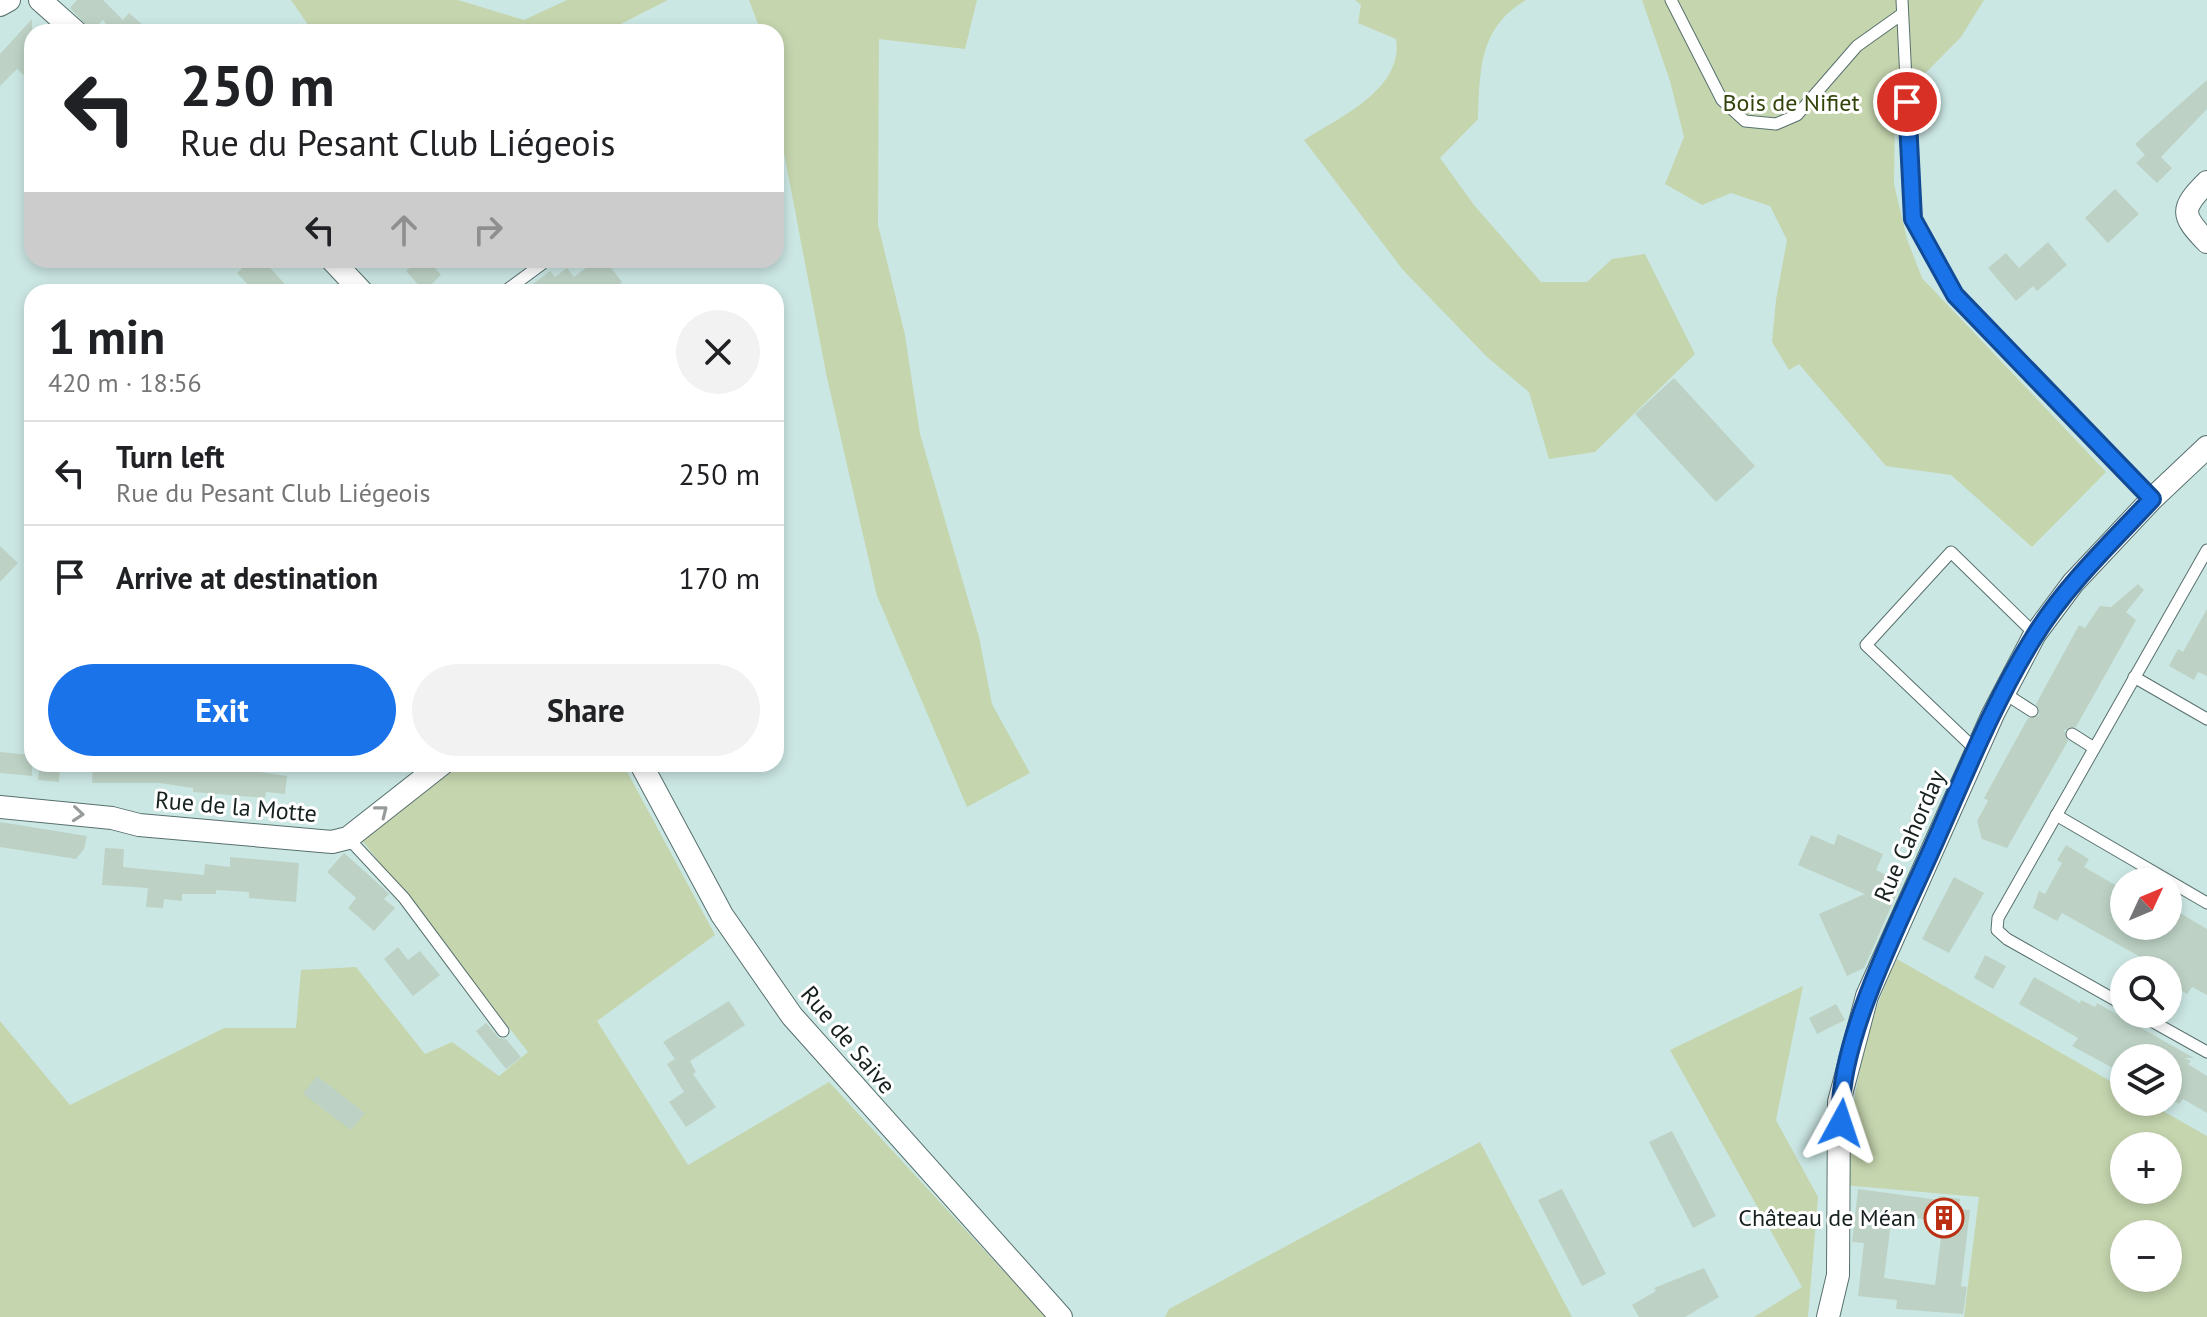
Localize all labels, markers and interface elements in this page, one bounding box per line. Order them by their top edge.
text: 250 m [180,49,335,121]
icon: left [48,56,152,160]
pin [1873,68,1941,136]
icon: arrive [1885,80,1929,124]
park label: Bois de Nifiet [1722,87,1860,118]
text: Rue du Pesant Club Liégeois [180,119,615,166]
icon: left [298,208,342,252]
icon: ahead [382,208,426,252]
icon: right [466,208,510,252]
text: 1 min [48,305,165,367]
button: close [676,310,760,394]
text: 420 m · 18:56 [48,366,202,399]
text: Turn left [116,437,224,476]
icon: left [48,451,92,495]
text: 250 m [679,454,760,493]
text: Rue du Pesant Club Liégeois [116,476,430,509]
icon: arrive [48,555,92,599]
text: Arrive at destination [116,558,378,597]
text: 170 m [679,558,760,597]
button: Exit [48,664,396,756]
button: Share [412,664,760,756]
street label: Rue Cahorday [1867,765,1952,906]
street label: Rue de la Motte [154,784,318,829]
one-way arrow [72,806,85,823]
one-way arrow [373,807,388,821]
north arrow [2110,868,2182,940]
map controls [2110,868,2182,1292]
button: search [2110,956,2182,1028]
street label: Rue de Saive [794,979,903,1100]
button: layers [2110,1044,2182,1116]
position arrow [1799,1081,1883,1165]
button: + [2110,1132,2182,1204]
building icon: Château de Méan [1923,1197,1965,1239]
place label: Château de Méan [1738,1202,1916,1233]
button: − [2110,1220,2182,1292]

